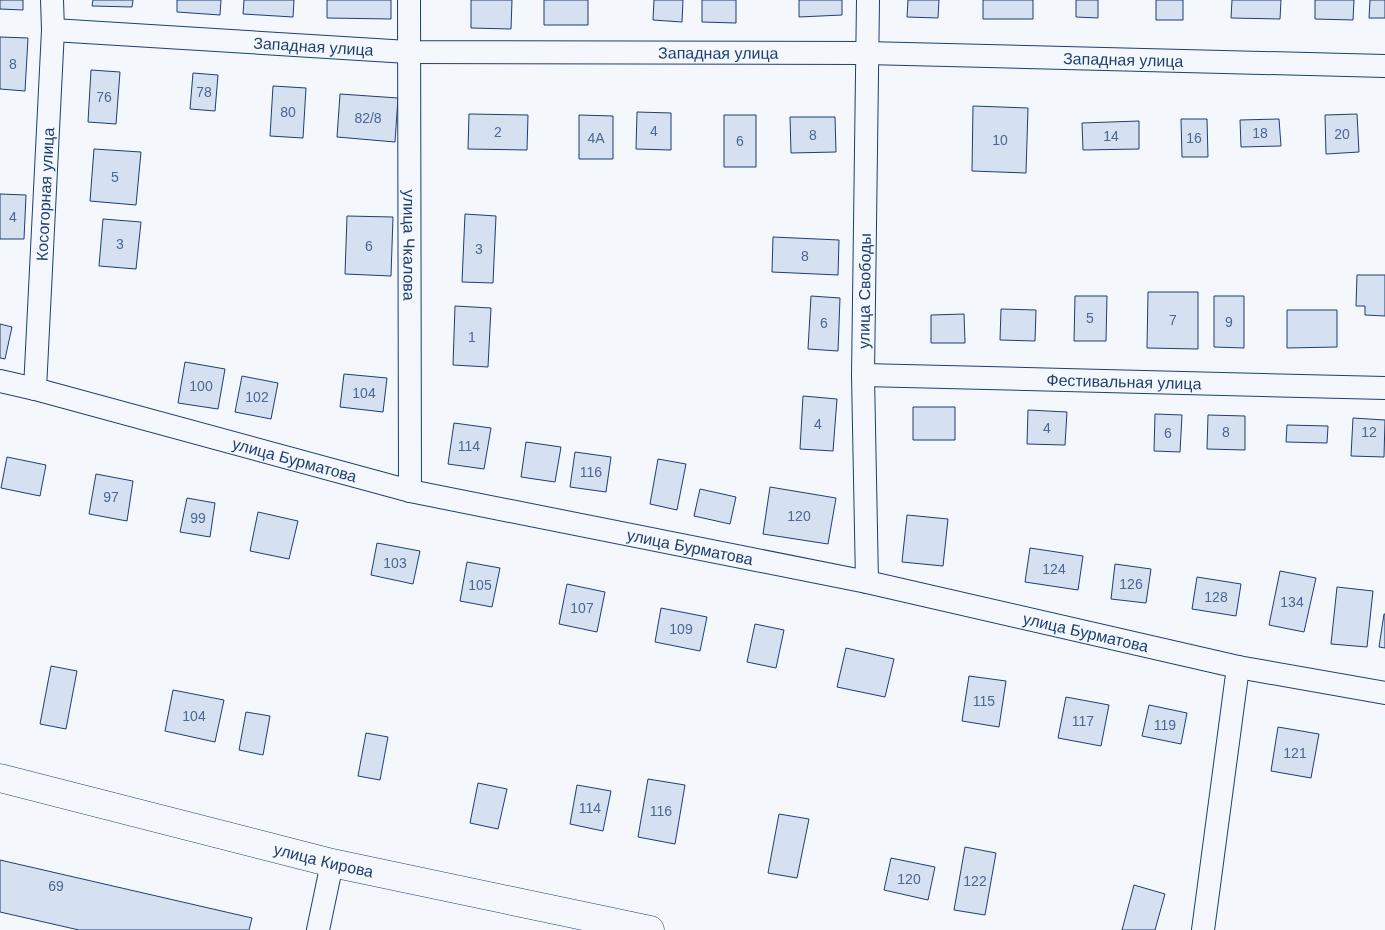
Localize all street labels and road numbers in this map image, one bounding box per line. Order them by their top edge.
street label: Западная улица [253,34,374,58]
street label: Западная улица [658,44,779,61]
street label: Западная улица [1063,49,1184,69]
street label: Косогорная улица [33,127,57,261]
street label: улица Чкалова [401,189,418,301]
street label: улица Свободы [855,233,873,349]
street label: Фестивальная улица [1046,371,1202,392]
street label: улица Бурматова [231,435,359,485]
street label: улица Бурматова [625,526,755,568]
street label: улица Бурматова [1021,610,1150,655]
street label: улица Кирова [272,840,375,880]

